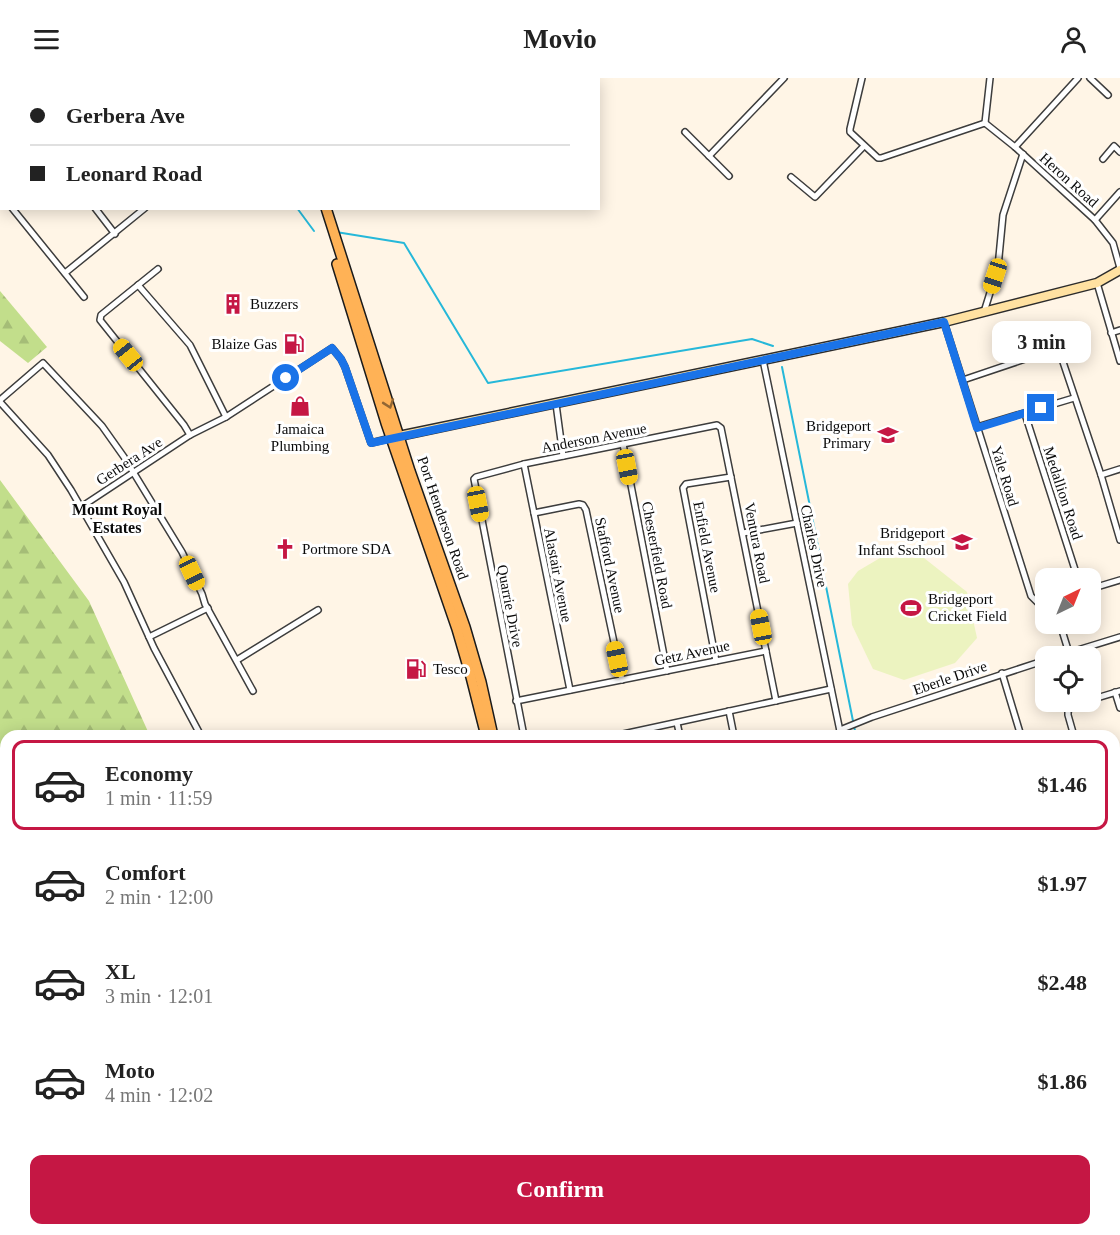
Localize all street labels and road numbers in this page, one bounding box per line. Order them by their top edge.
street label: Heron Road [1037,150,1102,211]
street label: Anderson Avenue [540,420,648,456]
street label: Gerbera Ave [93,434,165,488]
street label: Yale Road [988,444,1022,509]
street label: Medallion Road [1040,444,1086,542]
street label: Port Henderson Road [414,454,472,582]
street label: Chesterfield Road [639,500,675,610]
street label: Enfield Avenue [690,500,724,594]
street label: Ventura Road [741,501,773,585]
street label: Charles Drive [797,503,831,589]
street label: Stafford Avenue [592,516,628,615]
street label: Alastair Avenue [541,526,575,624]
street label: Quarrie Drive [494,563,526,649]
street label: Getz Avenue [653,637,732,669]
street label: Eberle Drive [911,658,989,698]

